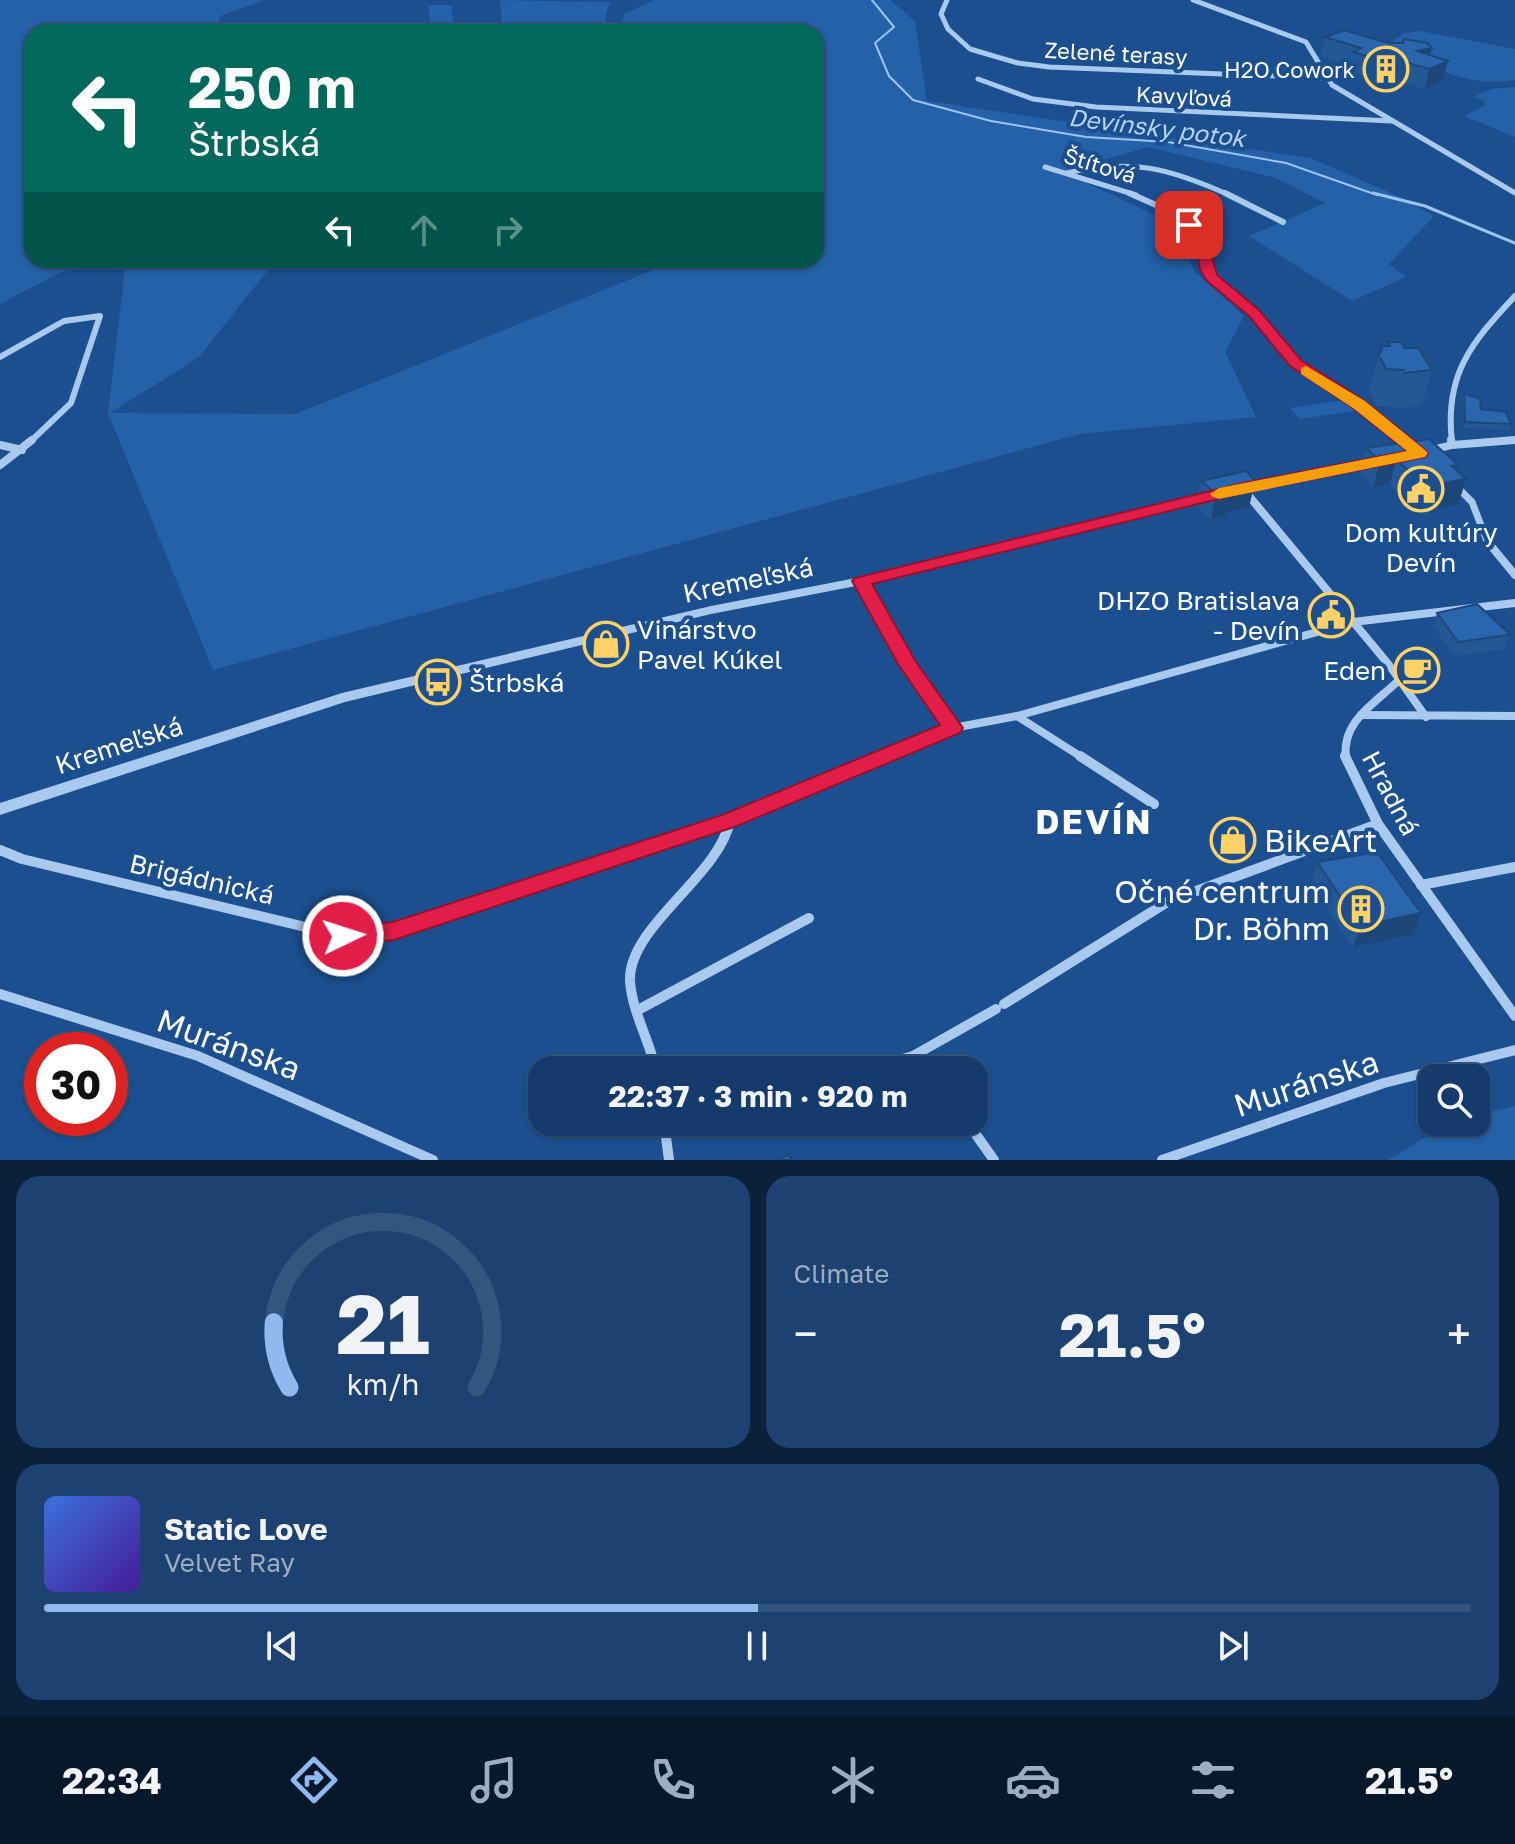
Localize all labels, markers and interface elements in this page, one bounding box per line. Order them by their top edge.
street label: Zelené terasy [1044,36,1188,70]
building icon: H2O Cowork [1362,45,1410,93]
text: 250 m [188,53,356,120]
icon: left [56,56,160,160]
place label: H2O Cowork [1224,56,1355,83]
street label: Kavyľová [1135,80,1233,112]
water label: Devínsky potok [1067,102,1249,154]
text: Štrbská [188,121,320,164]
street label: Štítová [1061,141,1139,189]
pin [1155,191,1223,259]
icon: arrive [1167,203,1211,247]
icon: left [318,208,362,252]
icon: ahead [402,208,446,252]
icon: right [486,208,530,252]
public building icon: Dom kultúry Devín [1397,465,1445,513]
place label: Dom kultúry Devín [1344,517,1498,578]
street label: Kremeľská [680,551,816,609]
place label: DHZO Bratislava - Devín [1097,585,1300,646]
public building icon: DHZO Bratislava - Devín [1307,591,1355,639]
place label: Vinárstvo Pavel Kúkel [637,614,783,675]
shop icon: Vinárstvo Pavel Kúkel [582,620,630,668]
cafe icon: Eden [1393,646,1441,694]
place label: Eden [1323,655,1386,686]
bus stop icon: Štrbská [414,658,462,706]
place label: Štrbská [469,667,565,698]
street label: Kremeľská [51,710,187,780]
street label: Hradná [1356,746,1426,840]
district label: DEVÍN [1035,801,1153,841]
shop icon: BikeArt [1209,816,1257,864]
place label: BikeArt [1264,821,1377,859]
street label: Brigádnická [127,847,277,911]
place label: Očné centrum Dr. Böhm [1114,872,1330,947]
building icon: Očné centrum Dr. Böhm [1337,885,1385,933]
position arrow [301,894,385,978]
street label: Muránska [152,1001,306,1087]
speed limit sign: 30 [24,1032,128,1136]
street label: Muránska [1229,1042,1383,1124]
map controls [1418,1064,1490,1136]
button: search [1418,1064,1490,1136]
text: 22:37 · 3 min · 920 m [608,1078,908,1114]
text: Climate [794,1258,889,1289]
text: 21 [336,1272,430,1372]
text: 21.5° [1059,1298,1206,1370]
text: − [794,1307,818,1360]
text: + [1447,1307,1471,1360]
text: km/h [346,1367,419,1401]
text: Static Love [164,1511,328,1547]
text: Velvet Ray [164,1547,295,1578]
icon: previous [260,1624,304,1668]
icon: pause [735,1624,779,1668]
icon: next [1211,1624,1255,1668]
icon: directions [286,1752,342,1808]
icon: music [466,1752,522,1808]
icon: phone [645,1752,701,1808]
icon: climate [825,1752,881,1808]
icon: car [1005,1752,1061,1808]
icon: filters [1185,1752,1241,1808]
text: 22:34 [62,1759,162,1802]
text: 21.5° [1365,1759,1453,1802]

